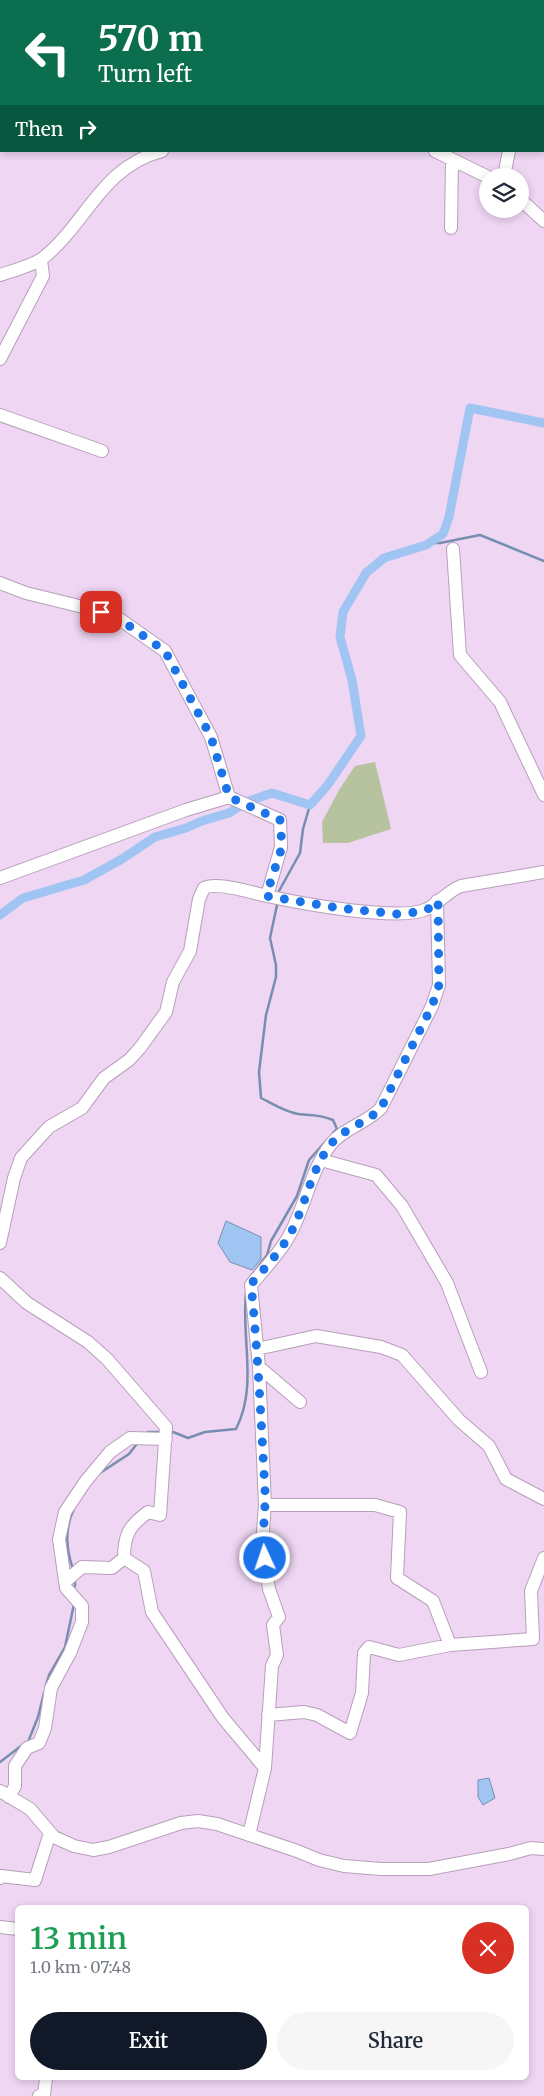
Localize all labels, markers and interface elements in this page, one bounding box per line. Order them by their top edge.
text: 570 m [98,17,203,61]
icon: left [15,20,80,85]
text: Turn left [98,60,192,88]
icon: right [73,115,101,143]
text: Then [15,117,63,141]
map controls [479,168,529,218]
button: layers [479,168,529,218]
pin [80,591,122,633]
icon: arrive [87,598,115,626]
position arrow [238,1531,290,1583]
text: 13 min [30,1919,127,1957]
button: close [462,1922,514,1974]
text: 1.0 km · 07:48 [30,1957,131,1977]
button: Exit [30,2012,267,2070]
button: Share [277,2012,514,2070]

